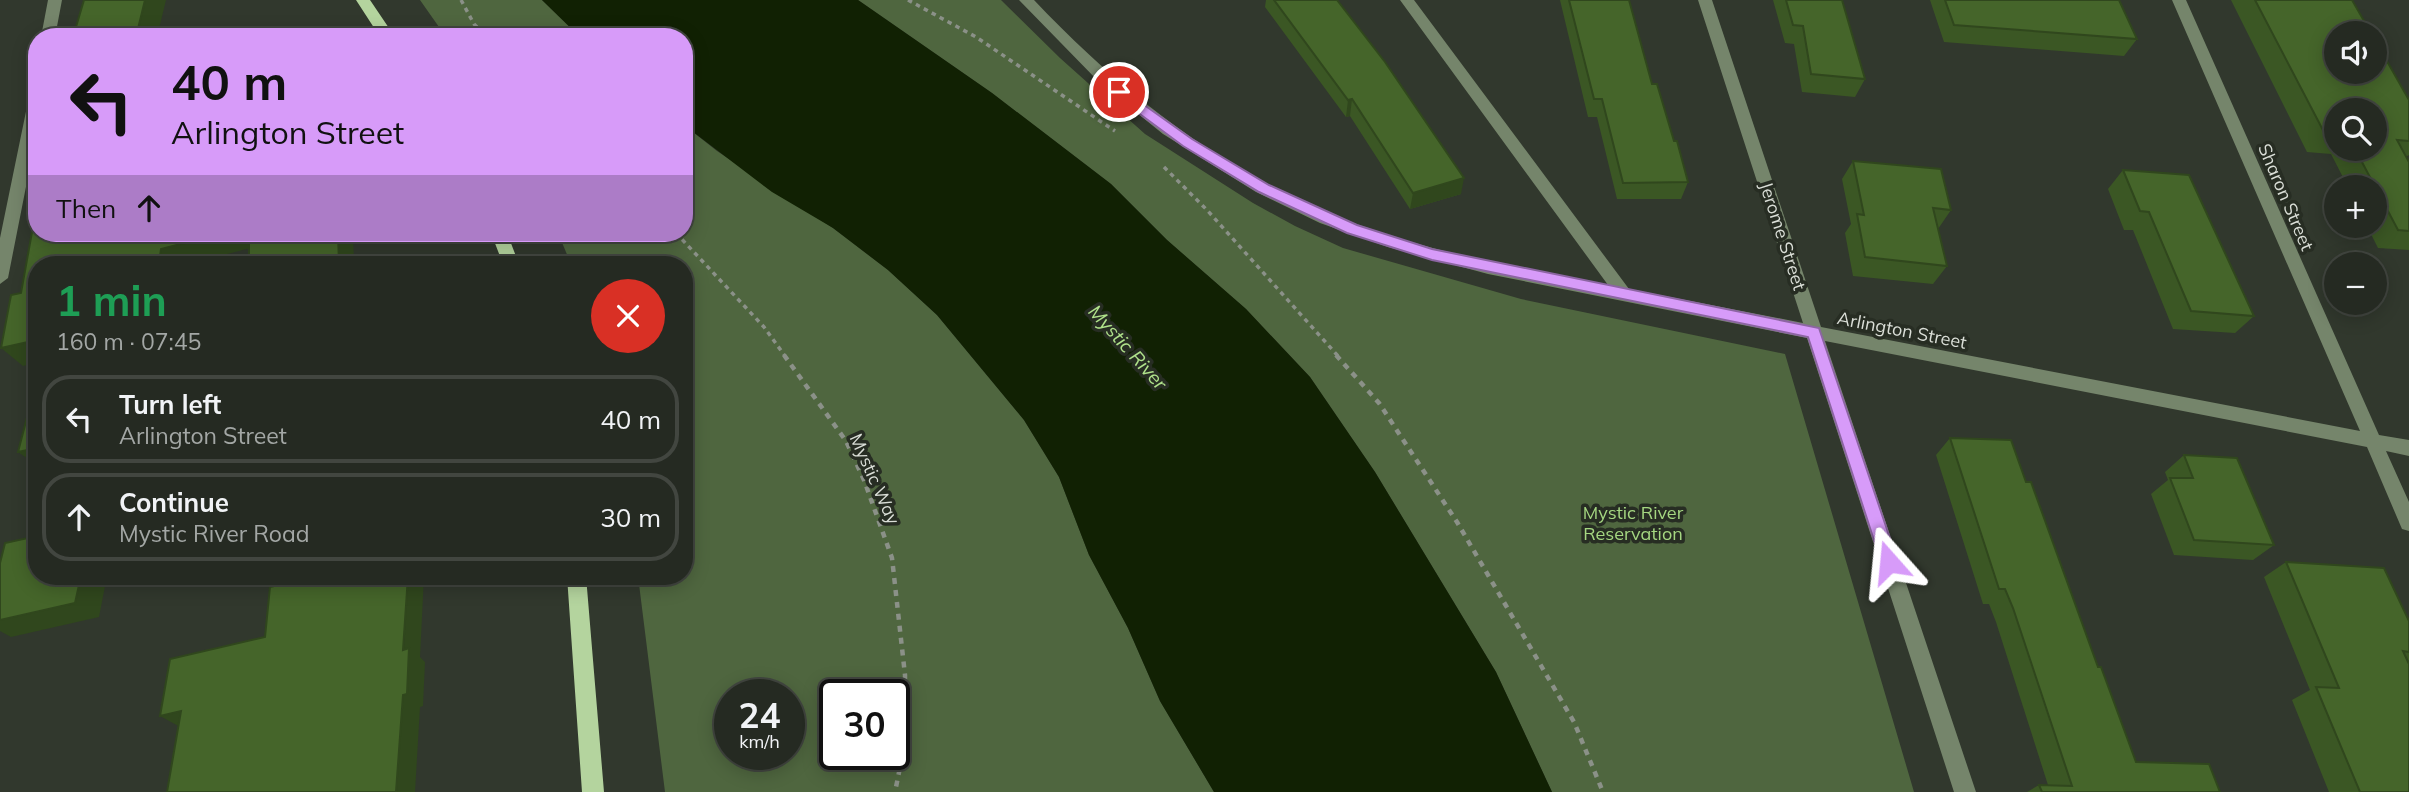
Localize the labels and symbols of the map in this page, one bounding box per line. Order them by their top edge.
pin [1089,62,1149,122]
street label: Sharon Street [2253,140,2319,254]
street label: Jerome Street [1755,179,1811,293]
water label: Mystic River [1084,300,1173,395]
street label: Arlington Street [1835,306,1969,354]
street label: Mystic Way [845,430,905,528]
park label: Mystic River Reservation [1583,501,1684,545]
position arrow [1852,525,1926,599]
speed limit sign: 30 [819,679,910,770]

